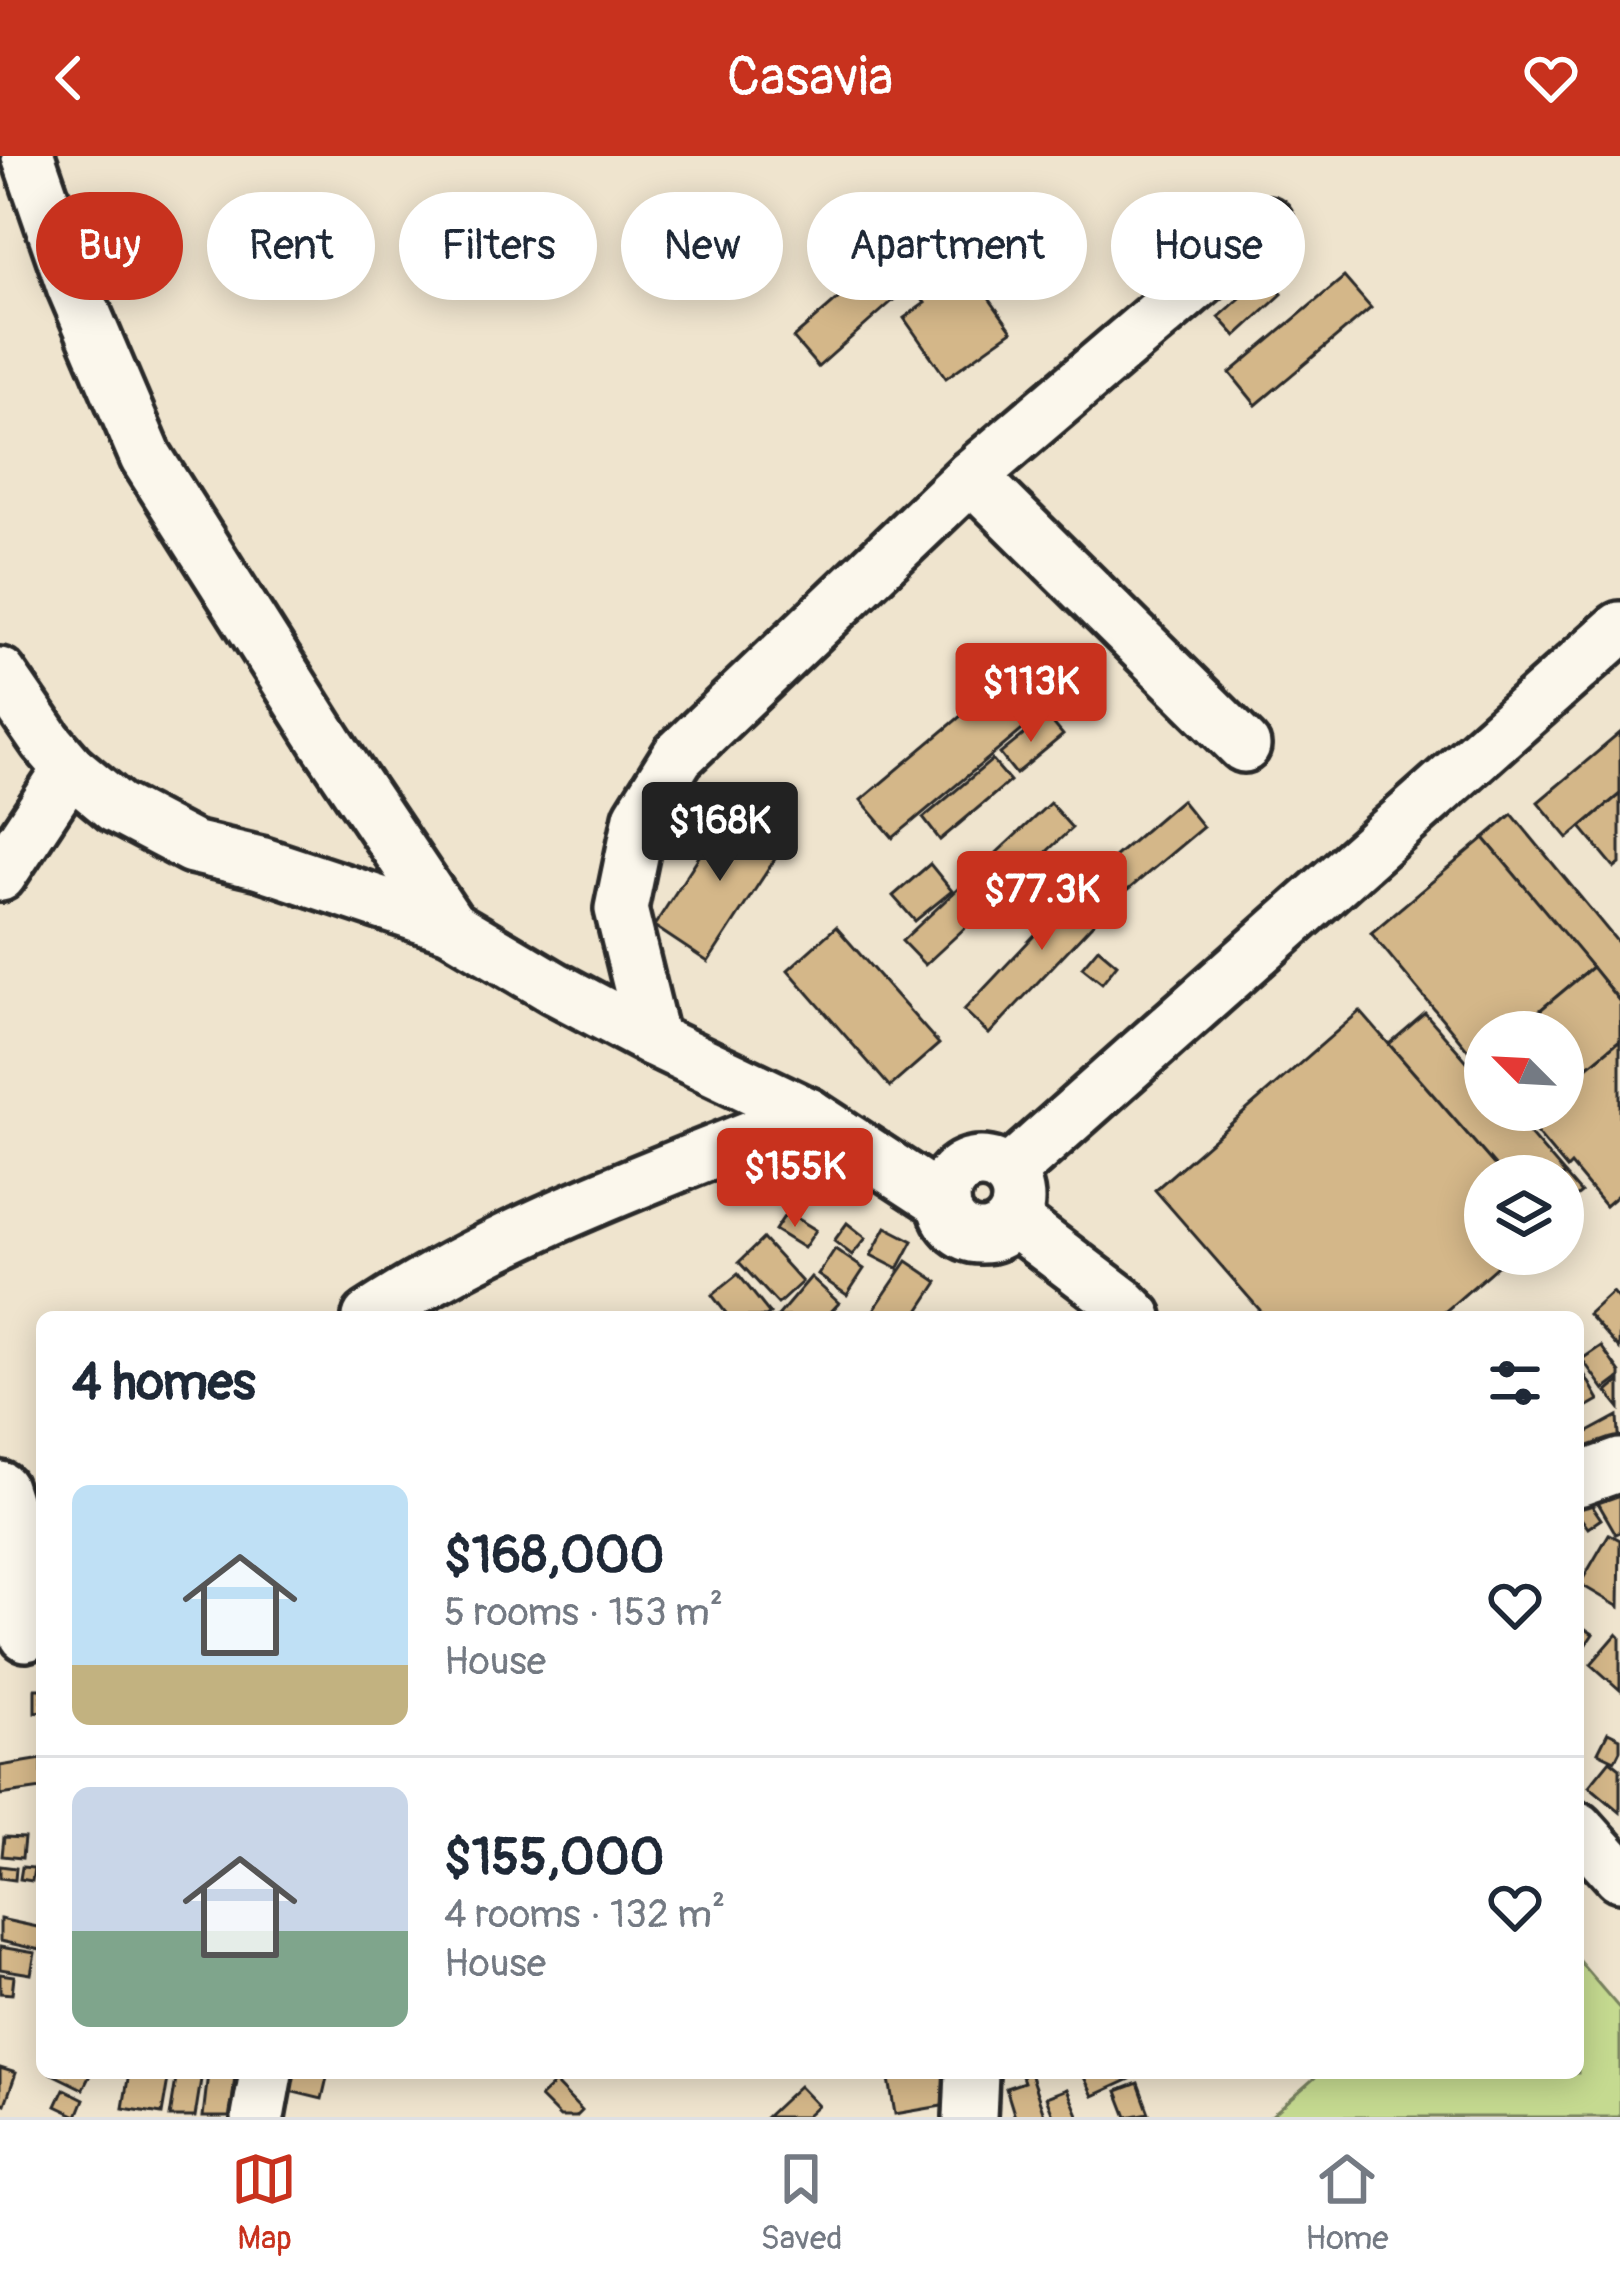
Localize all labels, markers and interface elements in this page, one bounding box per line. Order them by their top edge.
text: Casavia [727,44,893,112]
icon: back [36,45,102,111]
icon: heart [1518,45,1584,111]
chip: Buy [36,192,183,300]
chip: Rent [207,192,375,300]
chip: Filters [399,192,597,300]
chip: New [621,192,783,300]
chip: Apartment [807,192,1087,300]
chip: House [1111,192,1305,300]
pin: $113K [947,643,1115,745]
text: $113K [983,657,1079,706]
pin: $168K [636,782,804,884]
text: $168K [669,796,771,845]
pin: $77.3K [944,851,1140,953]
text: $77.3K [984,865,1100,914]
north arrow [1464,1011,1584,1131]
map controls [1464,1011,1584,1275]
pin: $155K [711,1128,879,1230]
text: $155K [744,1142,846,1191]
button: layers [1464,1155,1584,1275]
icon: filters [1482,1350,1548,1416]
text: 4 homes [72,1351,256,1415]
text: $168,000 [444,1524,664,1588]
icon: home [168,1533,312,1677]
icon: heart [1482,1572,1548,1638]
text: 5 rooms · 153 m² [444,1588,723,1637]
text: House [444,1637,546,1686]
text: $155,000 [444,1826,664,1890]
icon: home [168,1835,312,1979]
icon: heart [1482,1874,1548,1940]
text: 4 rooms · 132 m² [444,1890,725,1939]
text: House [444,1939,546,1988]
tab: Map [231,2146,297,2259]
tab: Saved [760,2146,842,2259]
tab: Home [1305,2146,1389,2259]

